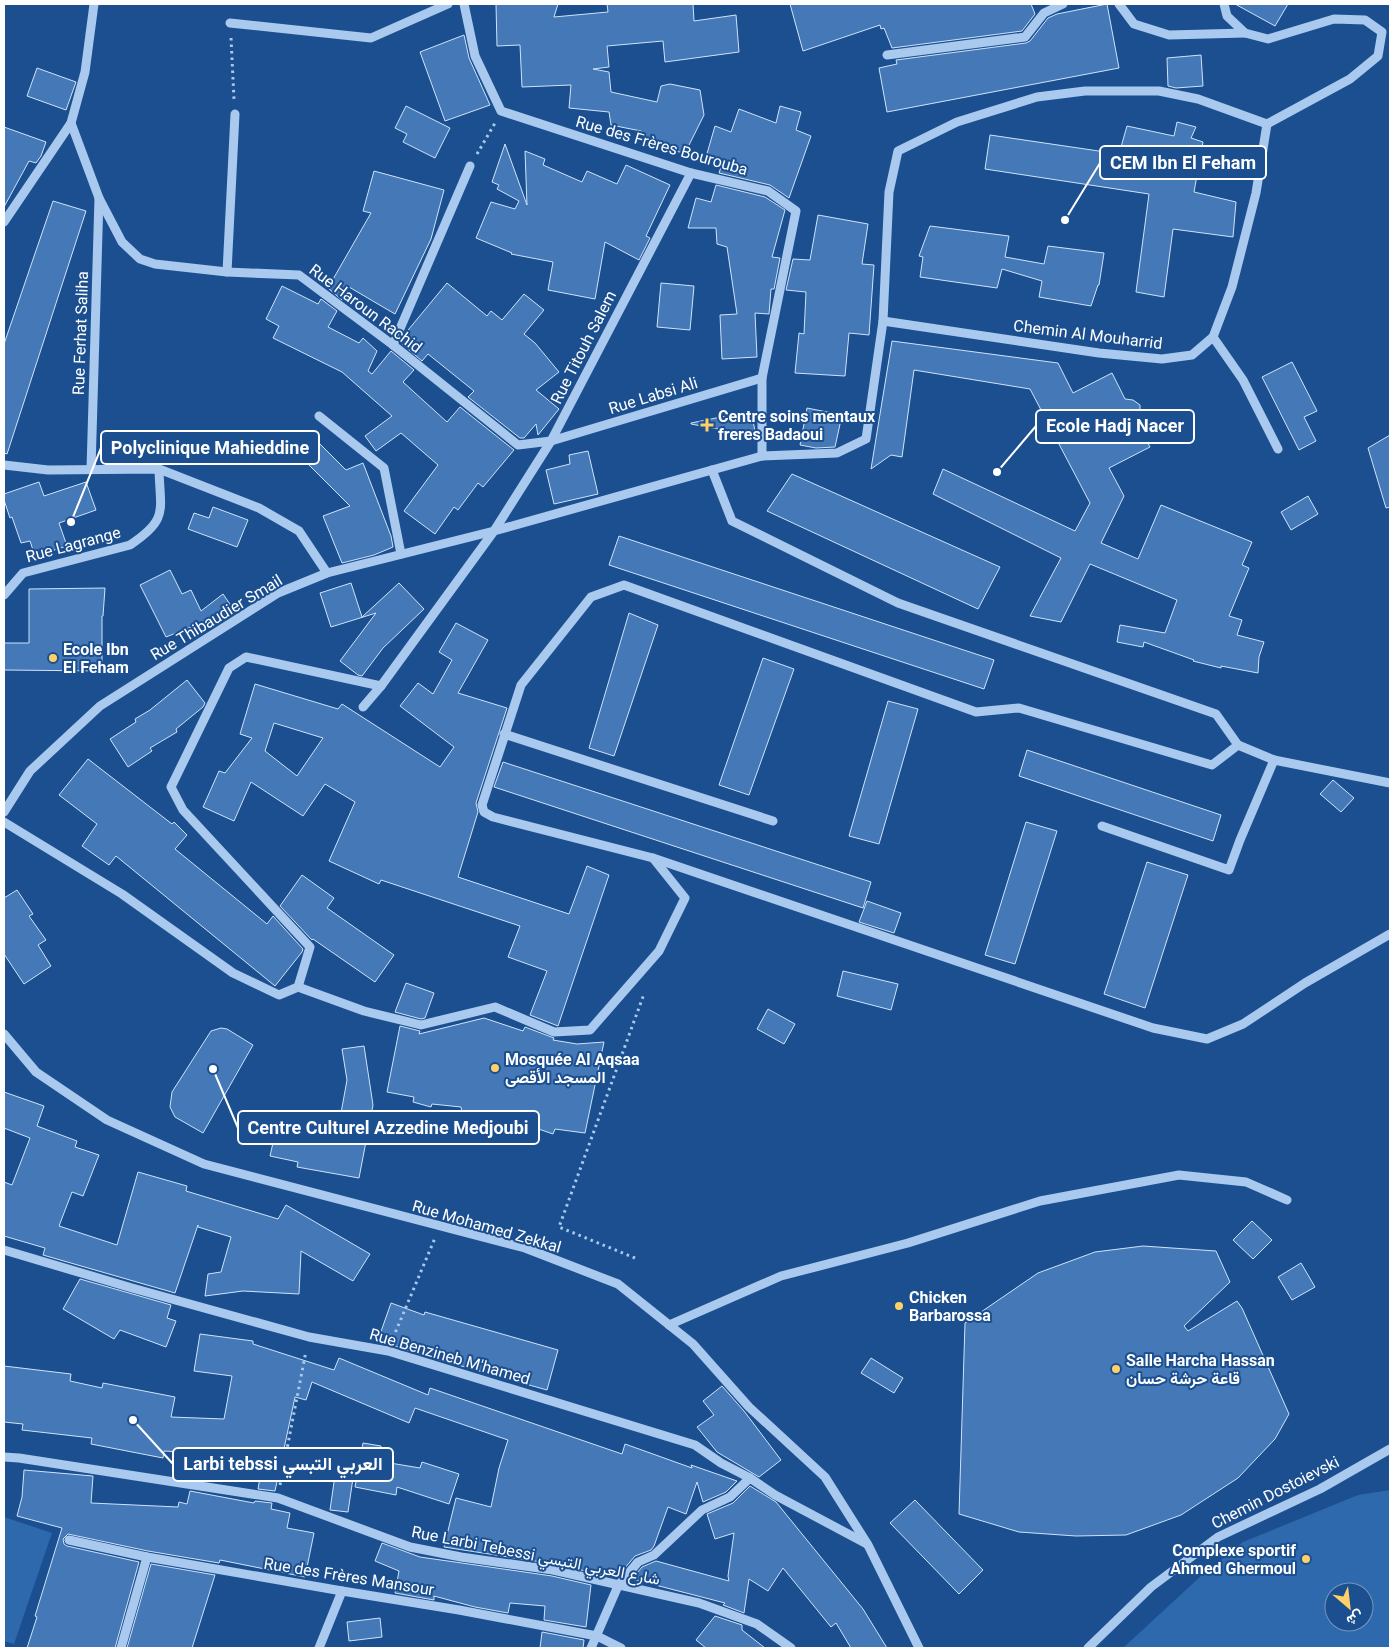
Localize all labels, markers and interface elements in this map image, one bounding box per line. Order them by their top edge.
street label: Rue des Frères Bourouba [574,112,750,179]
callout: CEM Ibn El Feham [1100,146,1266,179]
text: CEM Ibn El Feham [1110,152,1256,173]
street label: Rue Haroun Rachid [306,260,426,357]
street label: Rue Ferhat Saliha [69,271,92,395]
street label: Rue Titouh Salem [547,287,620,407]
street label: Chemin Al Mouharrid [1012,316,1163,353]
street label: Rue Labsi Ali [606,373,700,418]
place label: Centre soins mentaux freres Badaoui [718,407,876,444]
callout: Ecole Hadj Nacer [1036,410,1194,443]
text: Ecole Hadj Nacer [1046,415,1184,436]
marker: Centre soins mentaux freres Badaoui [700,418,714,432]
callout: Polyclinique Mahieddine [101,431,319,464]
text: Polyclinique Mahieddine [111,437,309,458]
street label: Rue Lagrange [24,523,123,566]
street label: Rue Thibaudier Smail [147,571,286,664]
place label: Ecole Ibn El Feham [63,640,129,677]
marker: Ecole Ibn El Feham [47,652,59,664]
place label: Mosquée Al Aqsaa المسجد الأقصى [505,1050,640,1087]
marker: Mosquée Al Aqsaa المسجد الأقصى [489,1062,501,1074]
callout: Centre Culturel Azzedine Medjoubi [238,1111,539,1144]
text: Centre Culturel Azzedine Medjoubi [247,1117,529,1138]
street label: Rue Mohamed Zekkal [410,1196,563,1257]
place label: Chicken Barbarossa [909,1288,991,1325]
marker: Chicken Barbarossa [893,1300,905,1312]
street label: Rue Benzineb M'hamed [367,1324,532,1389]
place label: Salle Harcha Hassan قاعة حرشة حسان [1126,1351,1275,1389]
marker: Salle Harcha Hassan قاعة حرشة حسان [1110,1363,1122,1375]
callout: Larbi tebssi العربي التبسي [173,1448,393,1481]
street label: Chemin Dostoievski [1208,1452,1342,1533]
text: Larbi tebssi العربي التبسي [183,1453,383,1479]
street label: Rue Larbi Tebessi شارع العربي التبسي [409,1522,662,1593]
place label: Complexe sportif Ahmed Ghermoul [1170,1541,1296,1578]
marker: Complexe sportif Ahmed Ghermoul [1300,1553,1312,1565]
street label: Rue des Frères Mansour [262,1554,436,1599]
north arrow [1324,1582,1374,1632]
text: ش [1343,1607,1366,1630]

